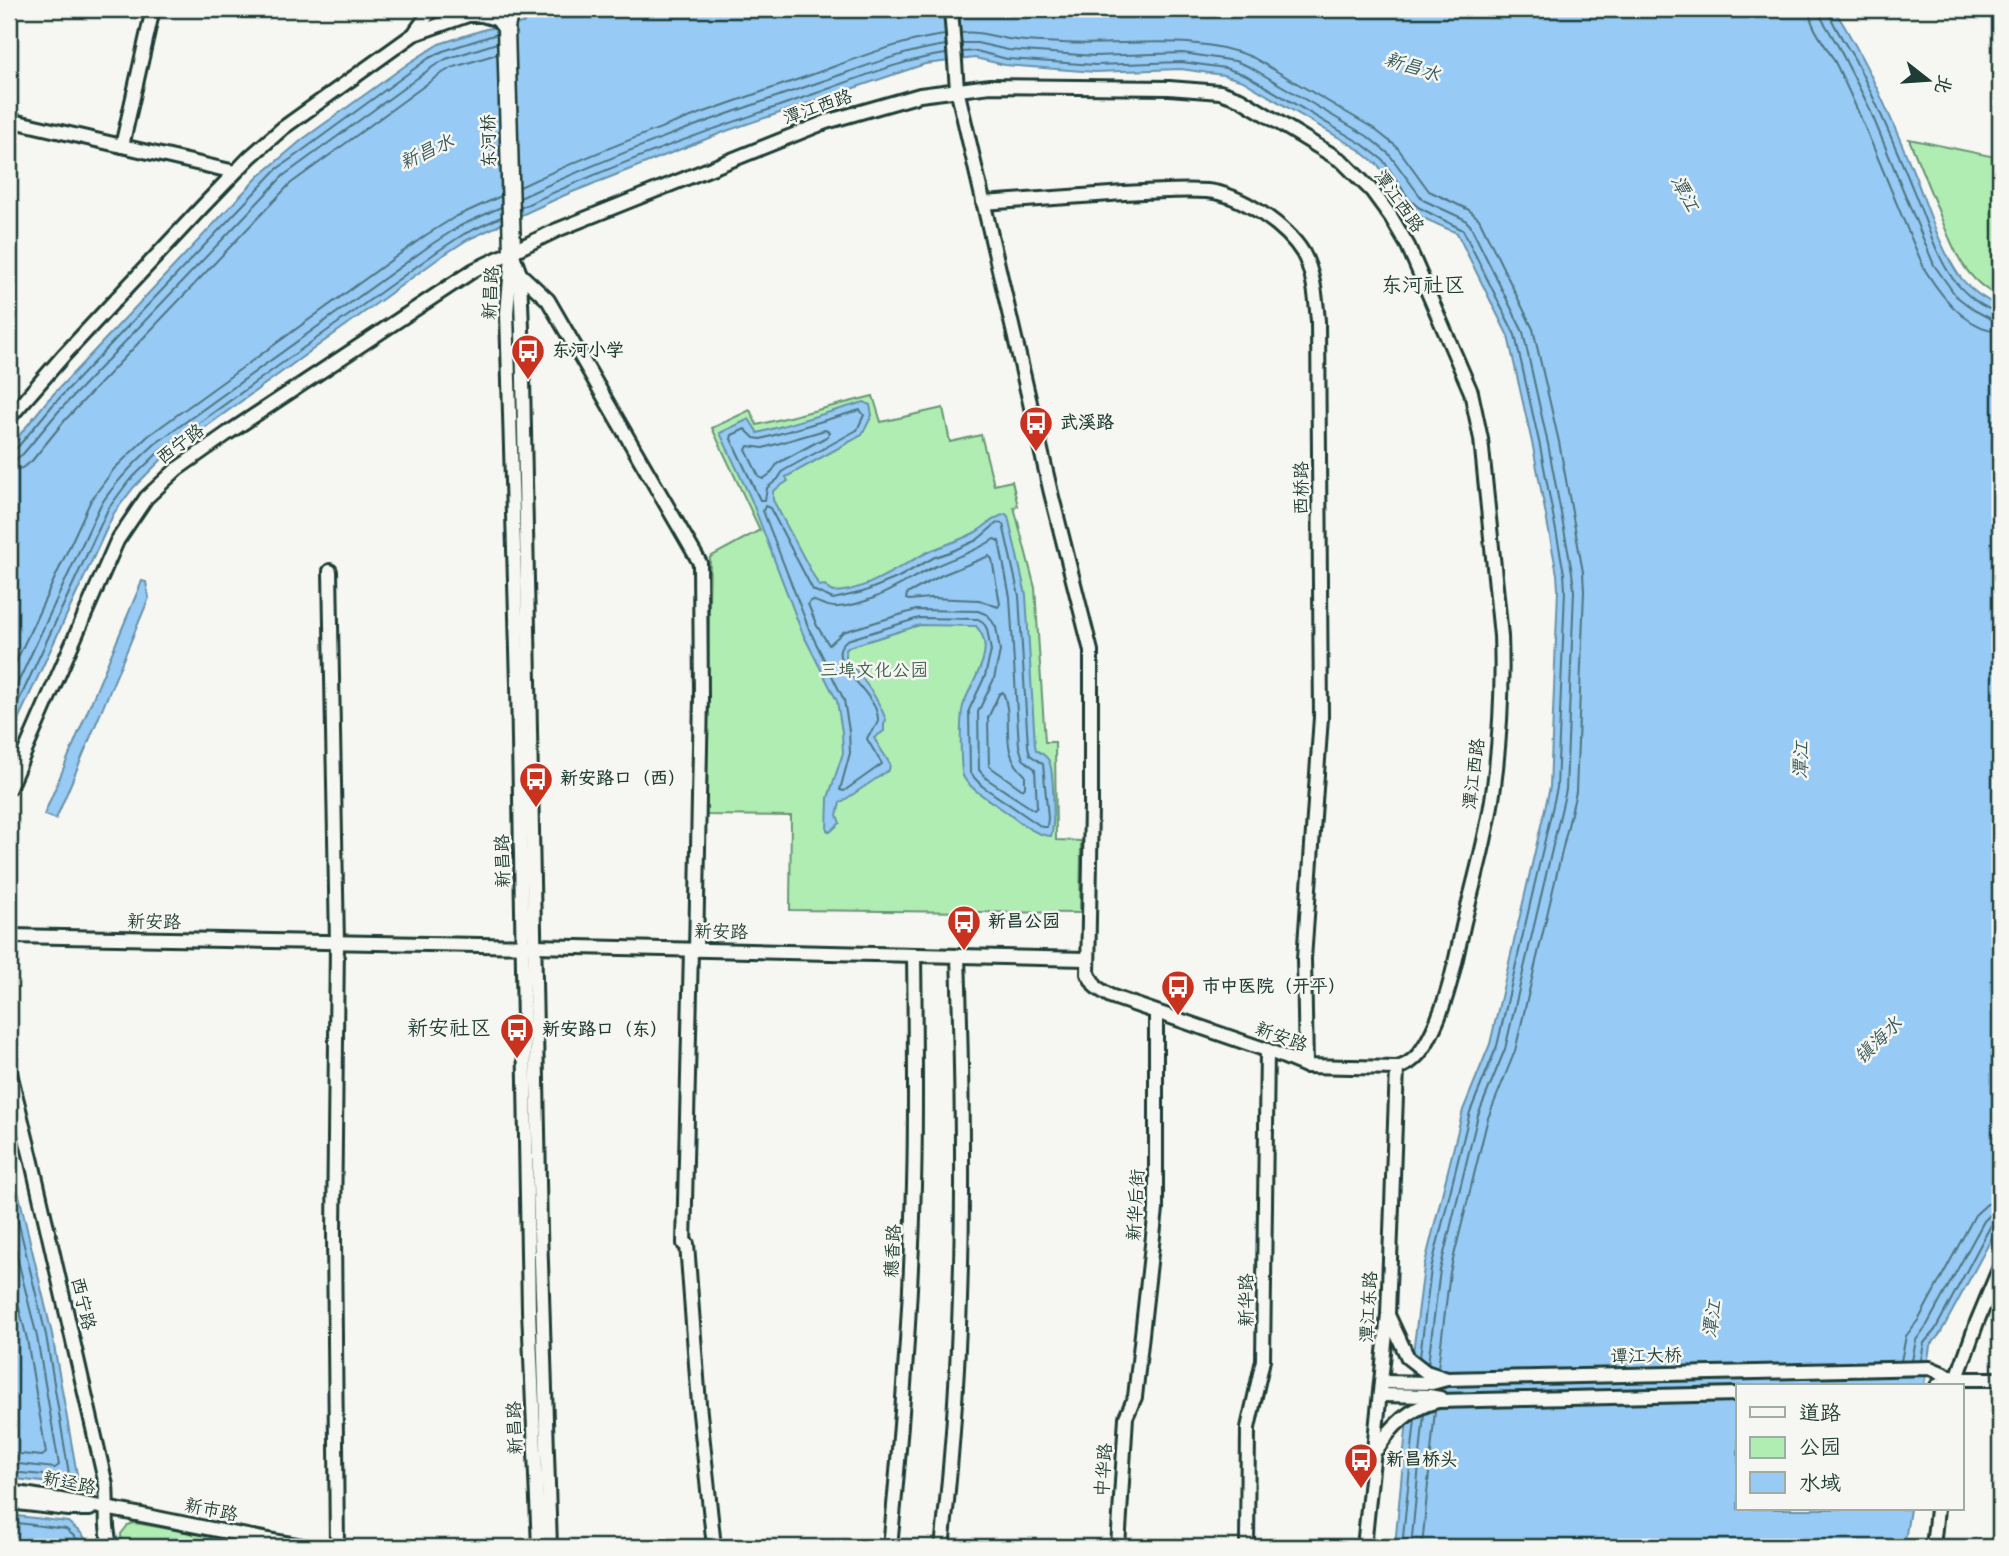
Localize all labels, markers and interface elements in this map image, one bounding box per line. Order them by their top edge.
water label: 新昌水 [1380,45,1445,91]
north arrow [1894,46,1964,116]
text: 北 [1925,71,1959,98]
street label: 潭江西路 [779,83,857,133]
street label: 东河桥 [475,114,505,168]
water label: 新昌水 [395,127,460,179]
street label: 潭江西路 [1365,164,1431,240]
water label: 潭江 [1662,170,1707,219]
street label: 新昌路 [476,265,508,321]
district label: 东河社区 [1381,270,1465,303]
bus stop icon: 东河小学 [509,332,547,381]
place label: 东河小学 [552,337,624,366]
bus stop icon: 武溪路 [1017,404,1055,453]
place label: 武溪路 [1060,409,1114,438]
street label: 西宁路 [151,417,211,473]
street label: 西桥路 [1288,461,1317,515]
park label: 三埠文化公园 [820,657,928,686]
street label: 潭江西路 [1456,737,1494,811]
water label: 潭江 [1786,739,1818,780]
bus stop icon: 新安路口（西） [517,760,555,809]
place label: 新安路口（西） [560,765,686,794]
street label: 新昌路 [489,834,519,888]
bus stop icon: 新昌公园 [945,903,983,952]
street label: 新安路 [127,908,181,938]
place label: 新昌公园 [988,908,1060,937]
street label: 新安路 [694,918,748,948]
bus stop icon: 市中医院（开平） [1159,968,1197,1017]
place label: 市中医院（开平） [1202,973,1346,1002]
water label: 镇海水 [1848,1010,1911,1072]
bus stop icon: 新安路口（东） [498,1011,536,1060]
district label: 新安社区 [407,1013,491,1046]
street label: 新安路 [1251,1015,1311,1061]
place label: 新安路口（东） [542,1016,668,1045]
street label: 新华后街 [1121,1168,1153,1242]
street label: 穗香路 [878,1223,910,1279]
street label: 潭江东路 [1354,1270,1386,1344]
street label: 新华路 [1233,1273,1262,1327]
street label: 西宁路 [62,1274,102,1334]
water label: 潭江 [1695,1297,1731,1340]
street label: 谭江大桥 [1610,1342,1682,1372]
legend [1736,1384,1964,1510]
text: 道路 [1799,1398,1841,1431]
street label: 新昌路 [501,1401,531,1455]
text: 公园 [1799,1432,1841,1465]
bus stop icon: 新昌桥头 [1342,1441,1380,1490]
street label: 中华路 [1089,1442,1121,1498]
place label: 新昌桥头 [1386,1446,1458,1475]
street label: 新迳路 [40,1465,98,1503]
text: 水域 [1799,1468,1841,1501]
street label: 新市路 [182,1492,240,1530]

